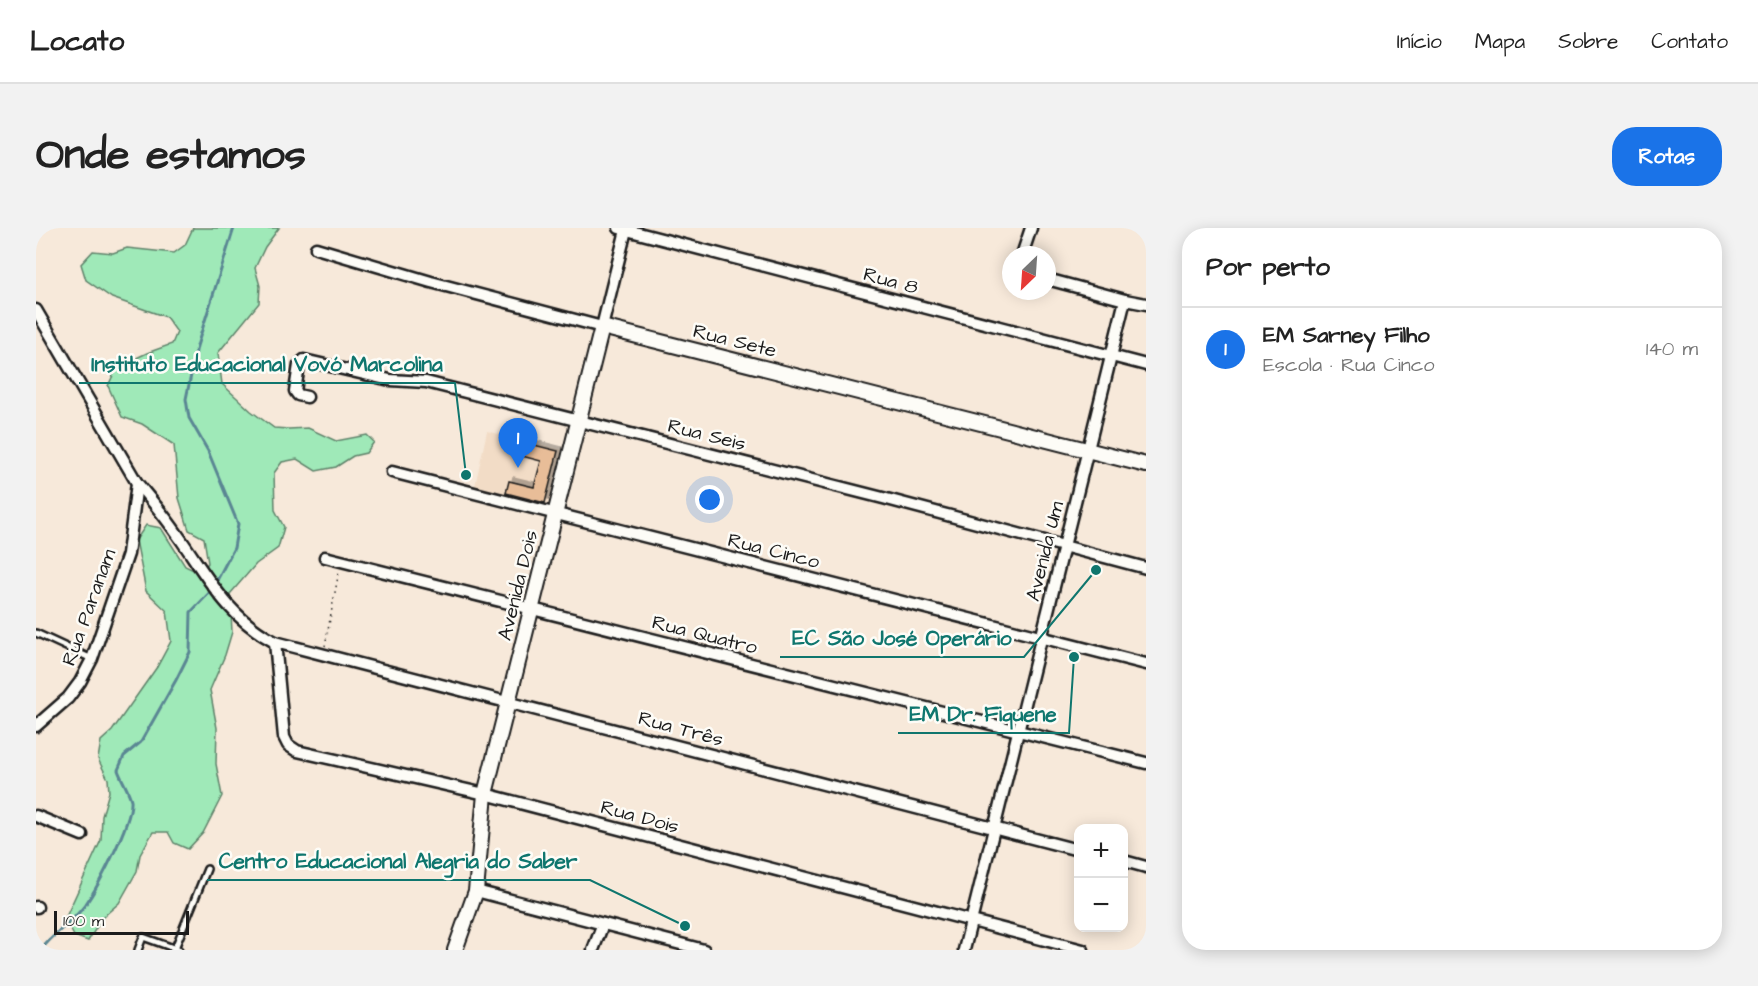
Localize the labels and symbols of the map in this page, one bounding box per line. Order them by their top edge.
north arrow [1002,246,1056,300]
street label: Rua 8 [860,260,921,302]
street label: Rua Sete [690,317,780,365]
callout: Instituto Educacional Vovó Marcolina [79,344,455,383]
text: Instituto Educacional Vovó Marcolina [91,350,443,379]
street label: Rua Seis [665,412,749,458]
pin: 1 [498,418,538,468]
your location [695,485,724,514]
street label: Avenida Um [1019,498,1071,604]
street label: Rua Cinco [725,526,823,576]
street label: Avenida Dois [491,527,545,643]
street label: Rua Paranam [55,545,123,670]
street label: Rua Quatro [649,608,760,662]
callout: EC São José Operário [780,618,1024,657]
text: EC São José Operário [792,624,1012,654]
callout: EM Dr. Fiquene [898,694,1069,733]
text: EM Dr. Fiquene [909,700,1057,730]
street label: Rua Três [635,704,726,754]
street label: Rua Dois [598,793,682,841]
callout: Centro Educacional Alegria do Saber [207,841,590,880]
text: Centro Educacional Alegria do Saber [219,847,578,878]
scale bar [54,908,189,936]

